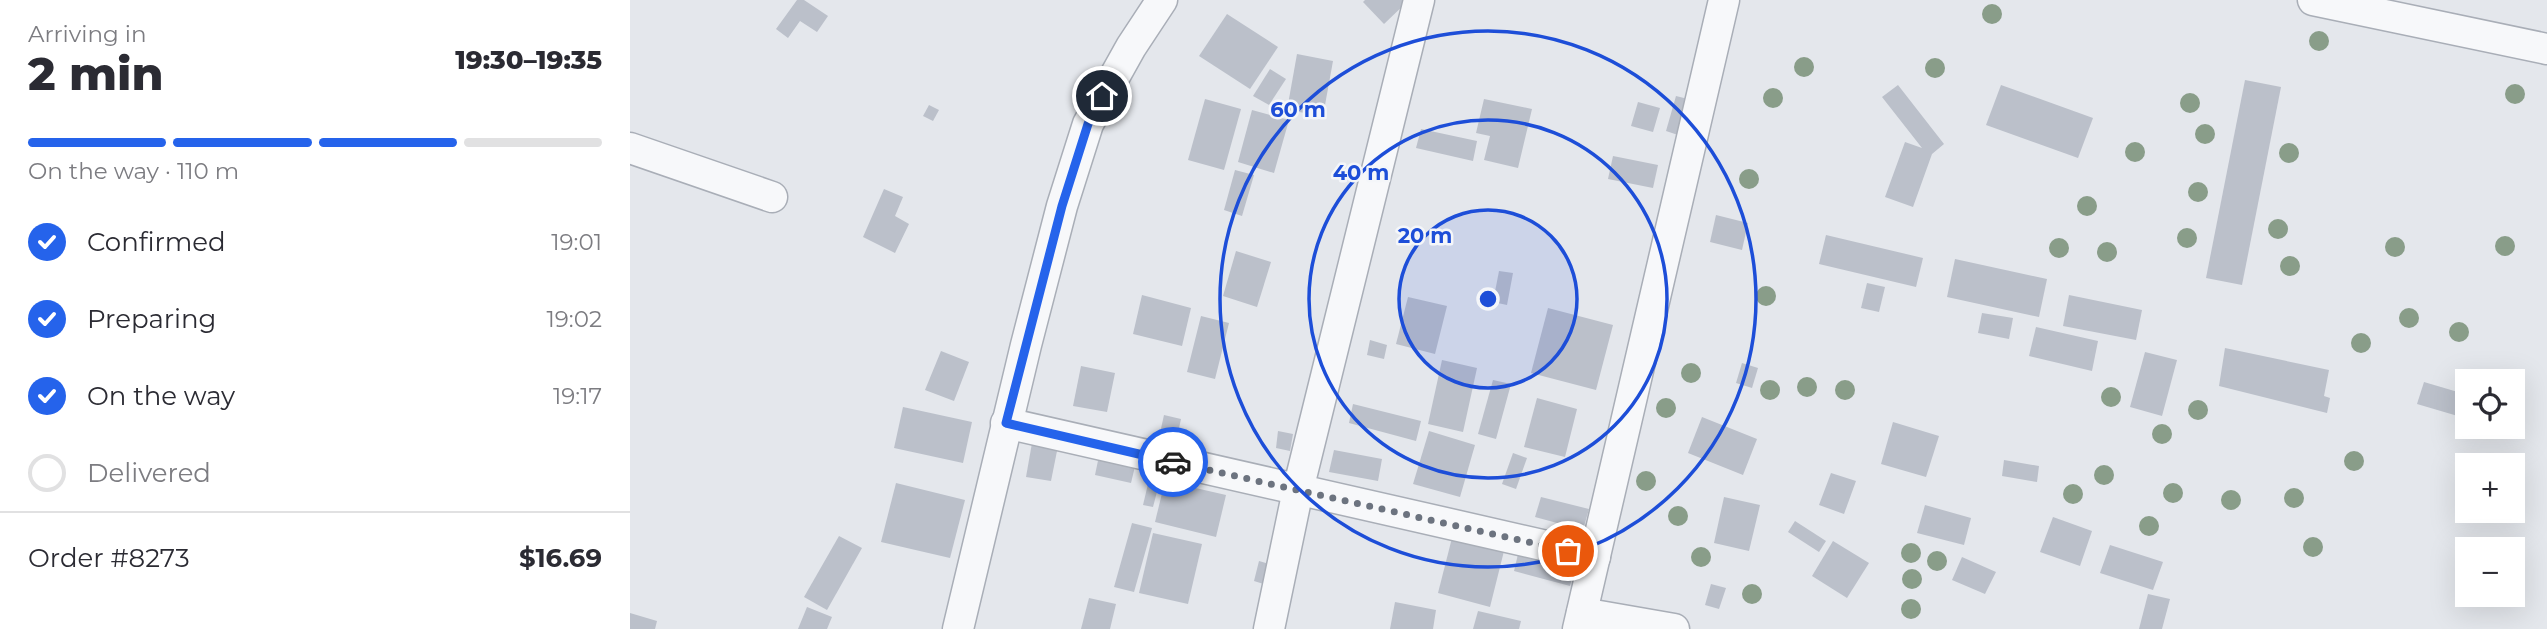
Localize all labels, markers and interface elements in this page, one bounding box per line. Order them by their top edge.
text: Arriving in [28,20,147,48]
text: 19:30–19:35 [455,44,602,76]
text: 2 min [28,45,163,102]
pin [1072,66,1132,126]
icon: home [1083,77,1121,115]
text: 60 m [1270,97,1326,122]
text: On the way · 110 m [28,157,239,185]
text: 40 m [1333,160,1389,185]
icon: check [28,223,66,261]
text: 20 m [1398,223,1452,248]
text: Confirmed [87,226,226,258]
text: 19:01 [551,228,602,256]
centre of rings [1476,287,1500,311]
icon: check [28,300,66,338]
text: Preparing [87,303,216,335]
text: 19:02 [547,305,602,333]
map controls [2455,369,2525,607]
button: locate [2455,369,2525,439]
icon: check [28,377,66,415]
text: On the way [87,380,235,412]
text: 19:17 [553,382,602,410]
courier [1138,427,1208,497]
icon: car [1154,443,1192,481]
button: + [2455,453,2525,523]
text: Delivered [87,457,211,489]
pin [1538,521,1598,581]
icon: bag [1549,532,1587,570]
button: − [2455,537,2525,607]
text: Order #8273 [28,542,190,574]
text: $16.69 [519,542,602,574]

